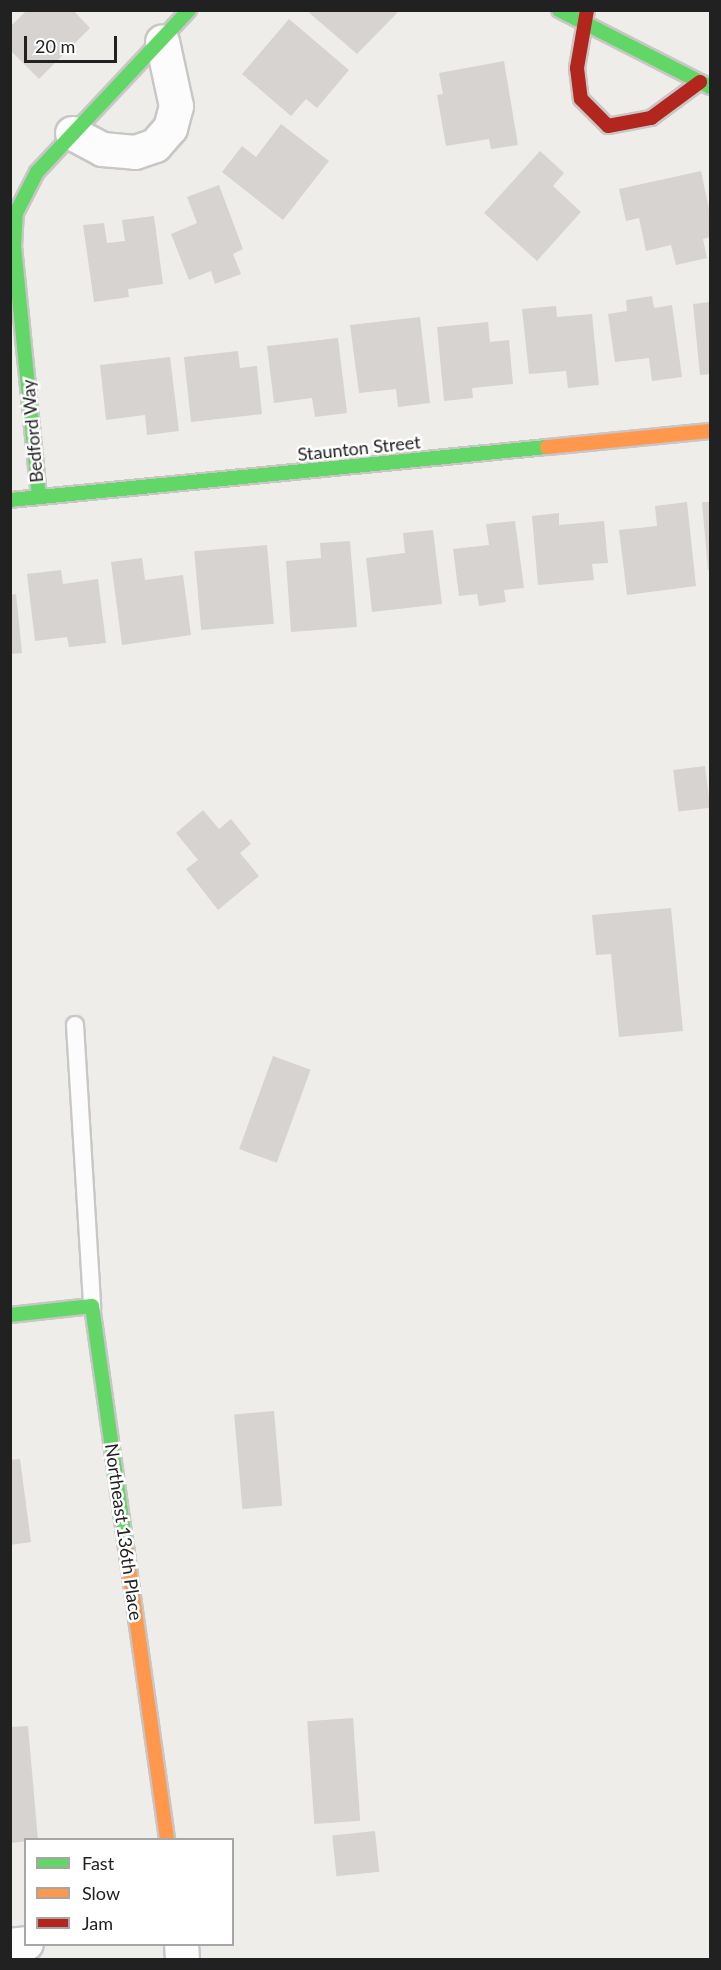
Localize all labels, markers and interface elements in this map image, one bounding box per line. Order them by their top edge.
scale bar [27,24,120,62]
text: 20 m [35,35,75,57]
street label: Bedford Way [17,378,47,484]
street label: Staunton Street [297,431,421,465]
street label: Northeast 136th Place [101,1442,147,1622]
legend [24,1838,234,1946]
text: Fast [82,1852,114,1874]
text: Slow [82,1882,120,1904]
text: Jam [82,1912,113,1934]

